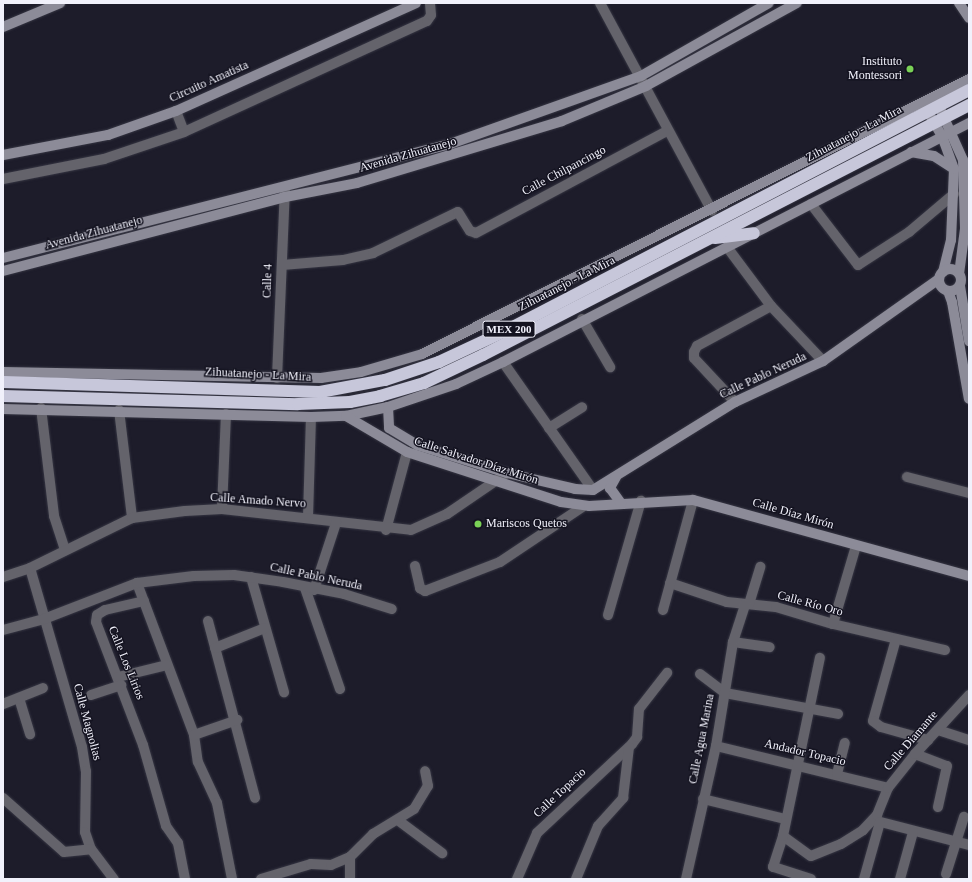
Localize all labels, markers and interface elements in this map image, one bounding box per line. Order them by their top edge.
place label: Instituto Montessori [848,55,902,83]
street label: Circuito Amatista [167,58,251,106]
marker: Instituto Montessori [905,64,915,74]
street label: Zihuatanejo - La Mira [804,103,904,165]
street label: Avenida Zihuatanejo [358,134,458,176]
street label: Calle Chilpancingo [520,143,608,199]
street label: Avenida Zihuatanejo [44,213,144,253]
street label: Zihuatanejo - La Mira [516,253,618,315]
street label: Calle 4 [260,264,276,298]
road number: MEX 200 [482,320,536,338]
street label: Calle Pablo Neruda [717,350,809,402]
street label: Zihuatanejo - La Mira [205,365,311,385]
street label: Calle Salvador Díaz Mirón [412,434,540,488]
street label: Calle Amado Nervo [209,490,307,512]
street label: Calle Díaz Mirón [751,496,835,532]
place label: Mariscos Quetos [486,517,567,531]
marker: Mariscos Quetos [473,519,483,529]
street label: Calle Pablo Neruda [269,560,363,594]
street label: Calle Río Oro [776,588,844,620]
street label: Calle Los Lirios [105,624,147,702]
street label: Calle Magnolias [70,682,104,762]
street label: Calle Agua Marina [686,692,718,786]
street label: Calle Diamante [881,708,941,774]
street label: Andador Topacio [763,737,847,769]
street label: Calle Topacio [531,765,589,821]

